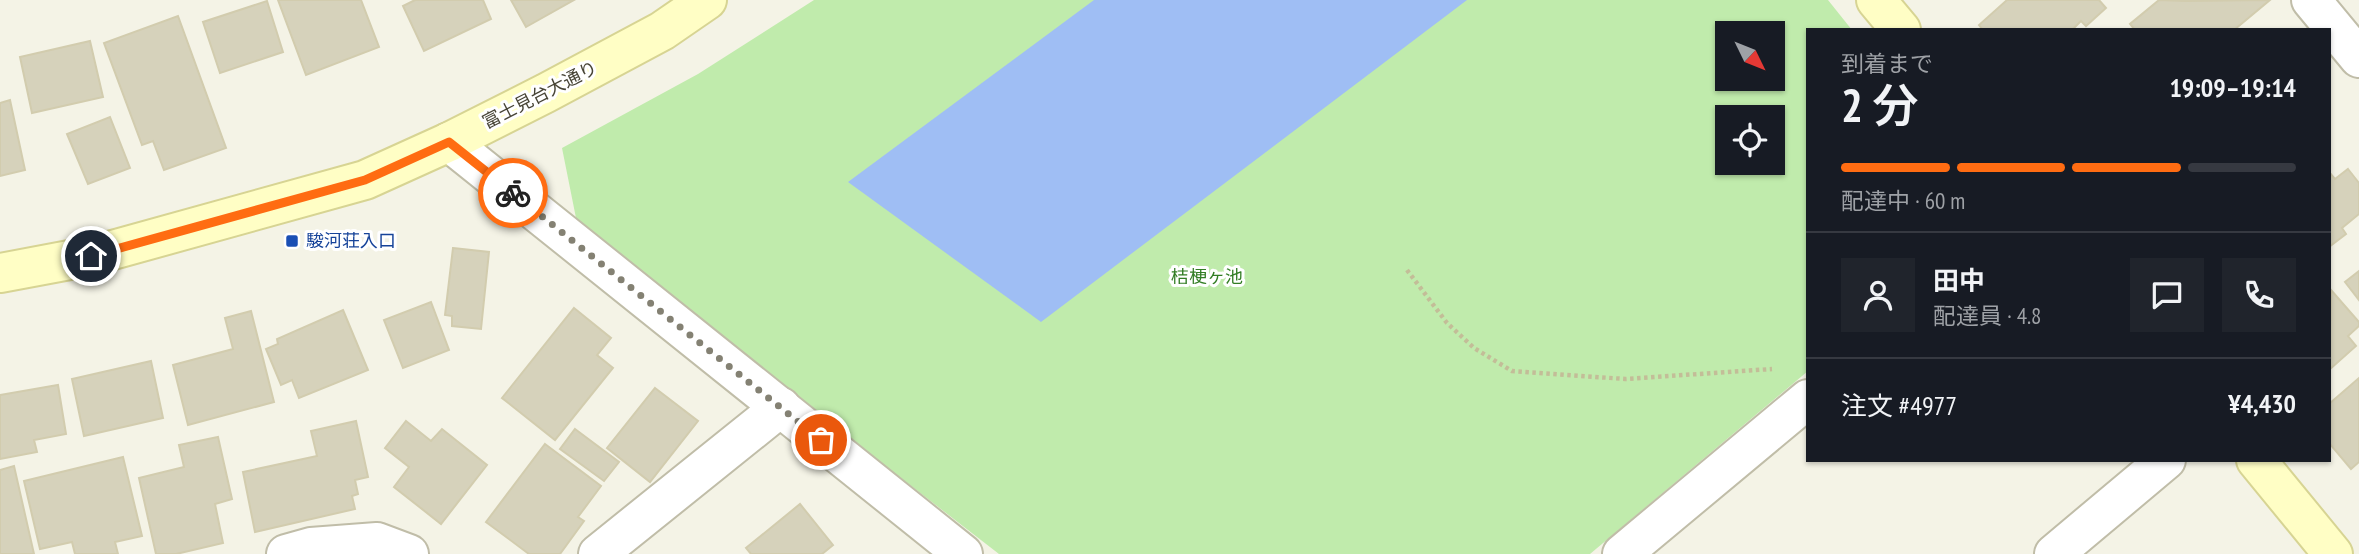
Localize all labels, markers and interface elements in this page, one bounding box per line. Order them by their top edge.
north arrow [1715,21,1785,91]
map controls [1715,21,1785,175]
text: 到着まで [1841,49,1933,78]
street label: 富士見台大通り [478,56,601,133]
text: 19:09–19:14 [2169,71,2296,104]
text: 2 分 [1841,75,1918,135]
button: locate [1715,105,1785,175]
courier [478,158,548,228]
icon: bike [494,174,532,212]
text: 配達中 · 60 m [1841,186,1965,215]
pin [61,226,121,286]
place label: 駿河荘入口 [306,229,396,252]
marker: 駿河荘入口 [284,233,300,249]
icon: home [72,237,110,275]
button: person [1841,258,1915,332]
button: chat [2130,258,2204,332]
button: phone [2222,258,2296,332]
text: 田中 [1933,264,1985,297]
park label: 桔梗ヶ池 [1171,265,1243,288]
text: 配達員 · 4.8 [1933,301,2041,330]
text: ¥4,430 [2228,387,2296,420]
text: 注文 #4977 [1841,389,1957,422]
pin [791,410,851,470]
icon: bag [802,421,840,459]

